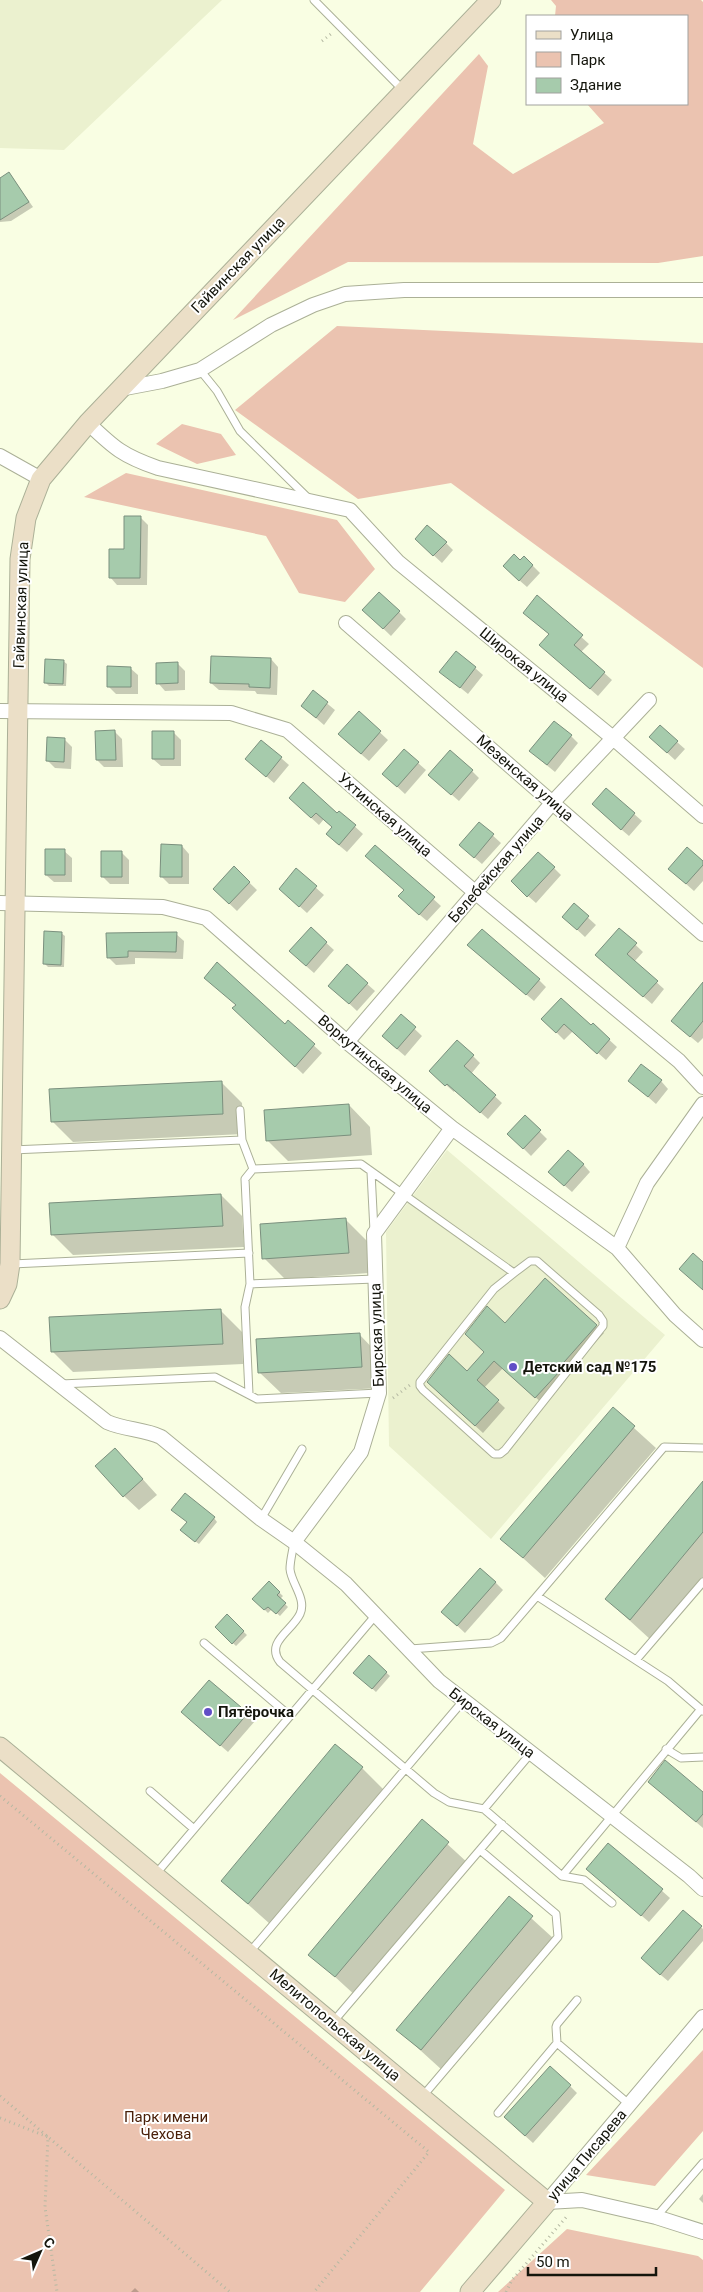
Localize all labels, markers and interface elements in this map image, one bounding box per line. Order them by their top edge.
legend [526,15,688,105]
text: Улица [570,26,613,44]
text: Парк [570,51,605,69]
text: Здание [570,76,621,94]
street label: Гайвинская улица [188,213,288,317]
street label: Гайвинская улица [10,541,32,669]
street label: Широкая улица [476,624,572,706]
street label: Мезенская улица [473,731,577,825]
street label: Ухтинская улица [334,769,436,861]
street label: Белебейская улица [445,812,547,926]
street label: Воркутинская улица [314,1011,436,1117]
street label: Бирская улица [366,1283,388,1387]
place label: Детский сад №175 [523,1358,656,1376]
marker: Детский сад №175 [507,1361,519,1373]
street label: Бирская улица [446,1684,538,1762]
place label: Пятёрочка [218,1703,294,1721]
marker: Пятёрочка [202,1706,214,1718]
street label: Мелитопольская улица [266,1965,404,2085]
street label: улица Писарева [544,2106,630,2204]
park label: Парк имени Чехова [124,2108,208,2143]
north arrow [15,2227,65,2277]
text: С [40,2234,58,2252]
scale bar [528,2244,656,2276]
text: 50 m [536,2253,570,2271]

